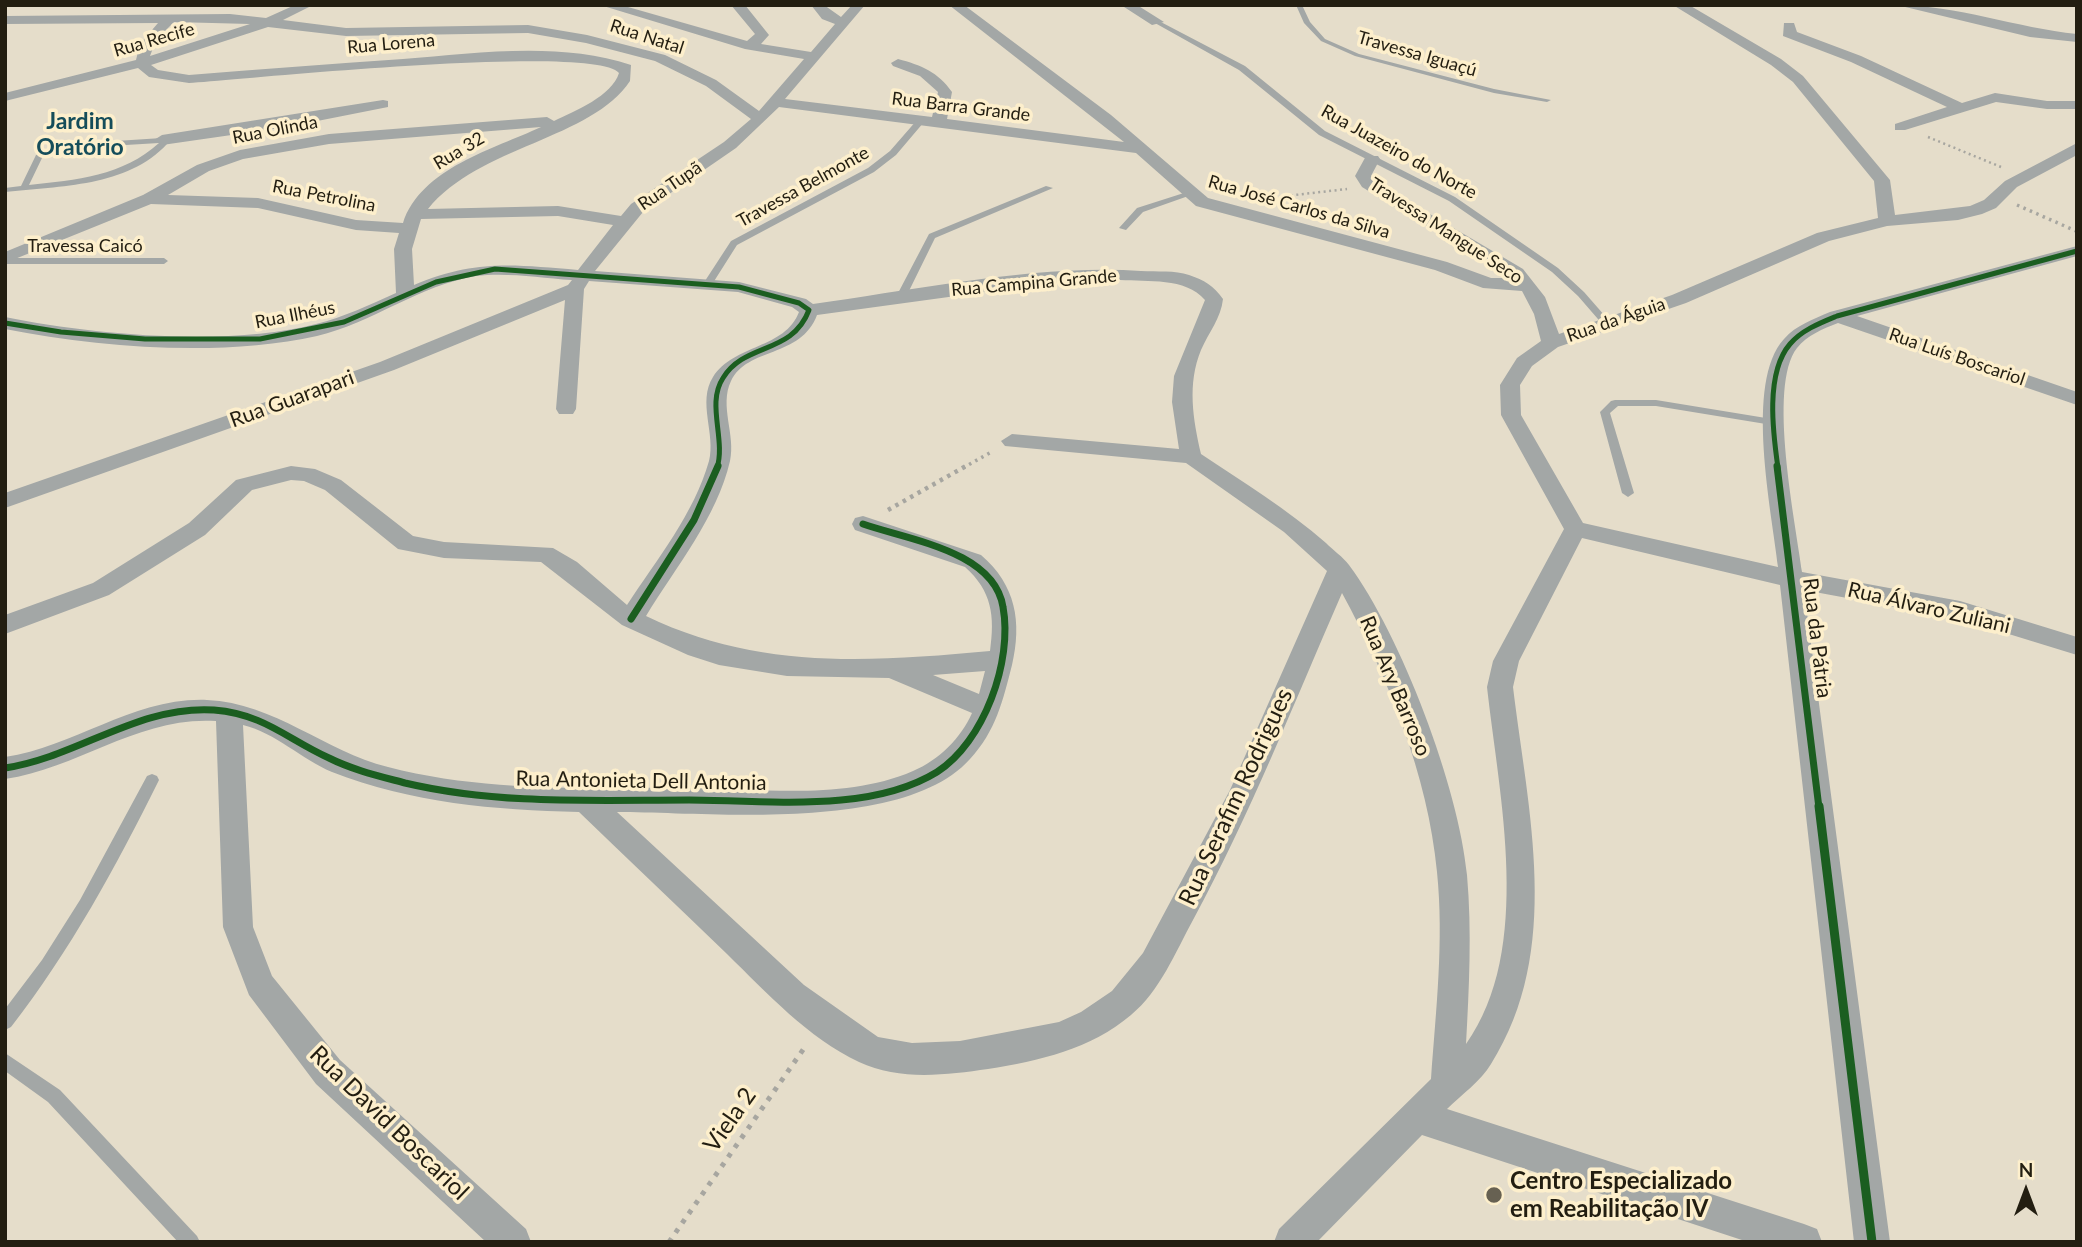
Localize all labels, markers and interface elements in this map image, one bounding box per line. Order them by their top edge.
street label: Rua Natal [607,15,687,59]
street label: Rua Recife [111,18,197,62]
street label: Travessa Iguaçú [1355,27,1479,81]
street label: Rua Lorena [346,29,436,59]
street label: Rua Barra Grande [890,88,1032,126]
street label: Rua Juazeiro do Norte [1317,100,1481,204]
district label: Jardim Oratório [36,108,124,162]
street label: Rua Olinda [231,111,319,149]
street label: Rua 32 [430,127,488,175]
street label: Travessa Belmonte [733,142,873,232]
street label: Rua Tupã [634,157,706,215]
street label: Rua José Carlos da Silva [1206,171,1392,243]
street label: Travessa Mangue Seco [1365,173,1527,289]
street label: Rua Petrolina [271,175,377,217]
street label: Travessa Caicó [27,235,143,257]
street label: Rua Campina Grande [950,265,1118,301]
street label: Rua da Águia [1564,293,1668,347]
street label: Rua Ilhéus [253,297,337,333]
street label: Rua Luís Boscariol [1886,324,2028,390]
street label: Rua Guarapari [226,365,358,433]
street label: Rua da Pátria [1797,576,1837,700]
street label: Rua Álvaro Zuliani [1845,577,2013,639]
street label: Rua Ary Barroso [1354,612,1436,760]
street label: Rua Serafim Rodrigues [1173,684,1299,910]
street label: Rua Antonieta Dell Antonia [515,766,767,796]
street label: Rua David Boscariol [304,1040,474,1206]
street label: Viela 2 [697,1082,763,1158]
north arrow [1991,1156,2061,1226]
text: N [2019,1158,2033,1181]
place label: Centro Especializado em Reabilitação IV [1510,1167,1732,1223]
marker: Centro Especializado em Reabilitação IV [1484,1185,1504,1205]

